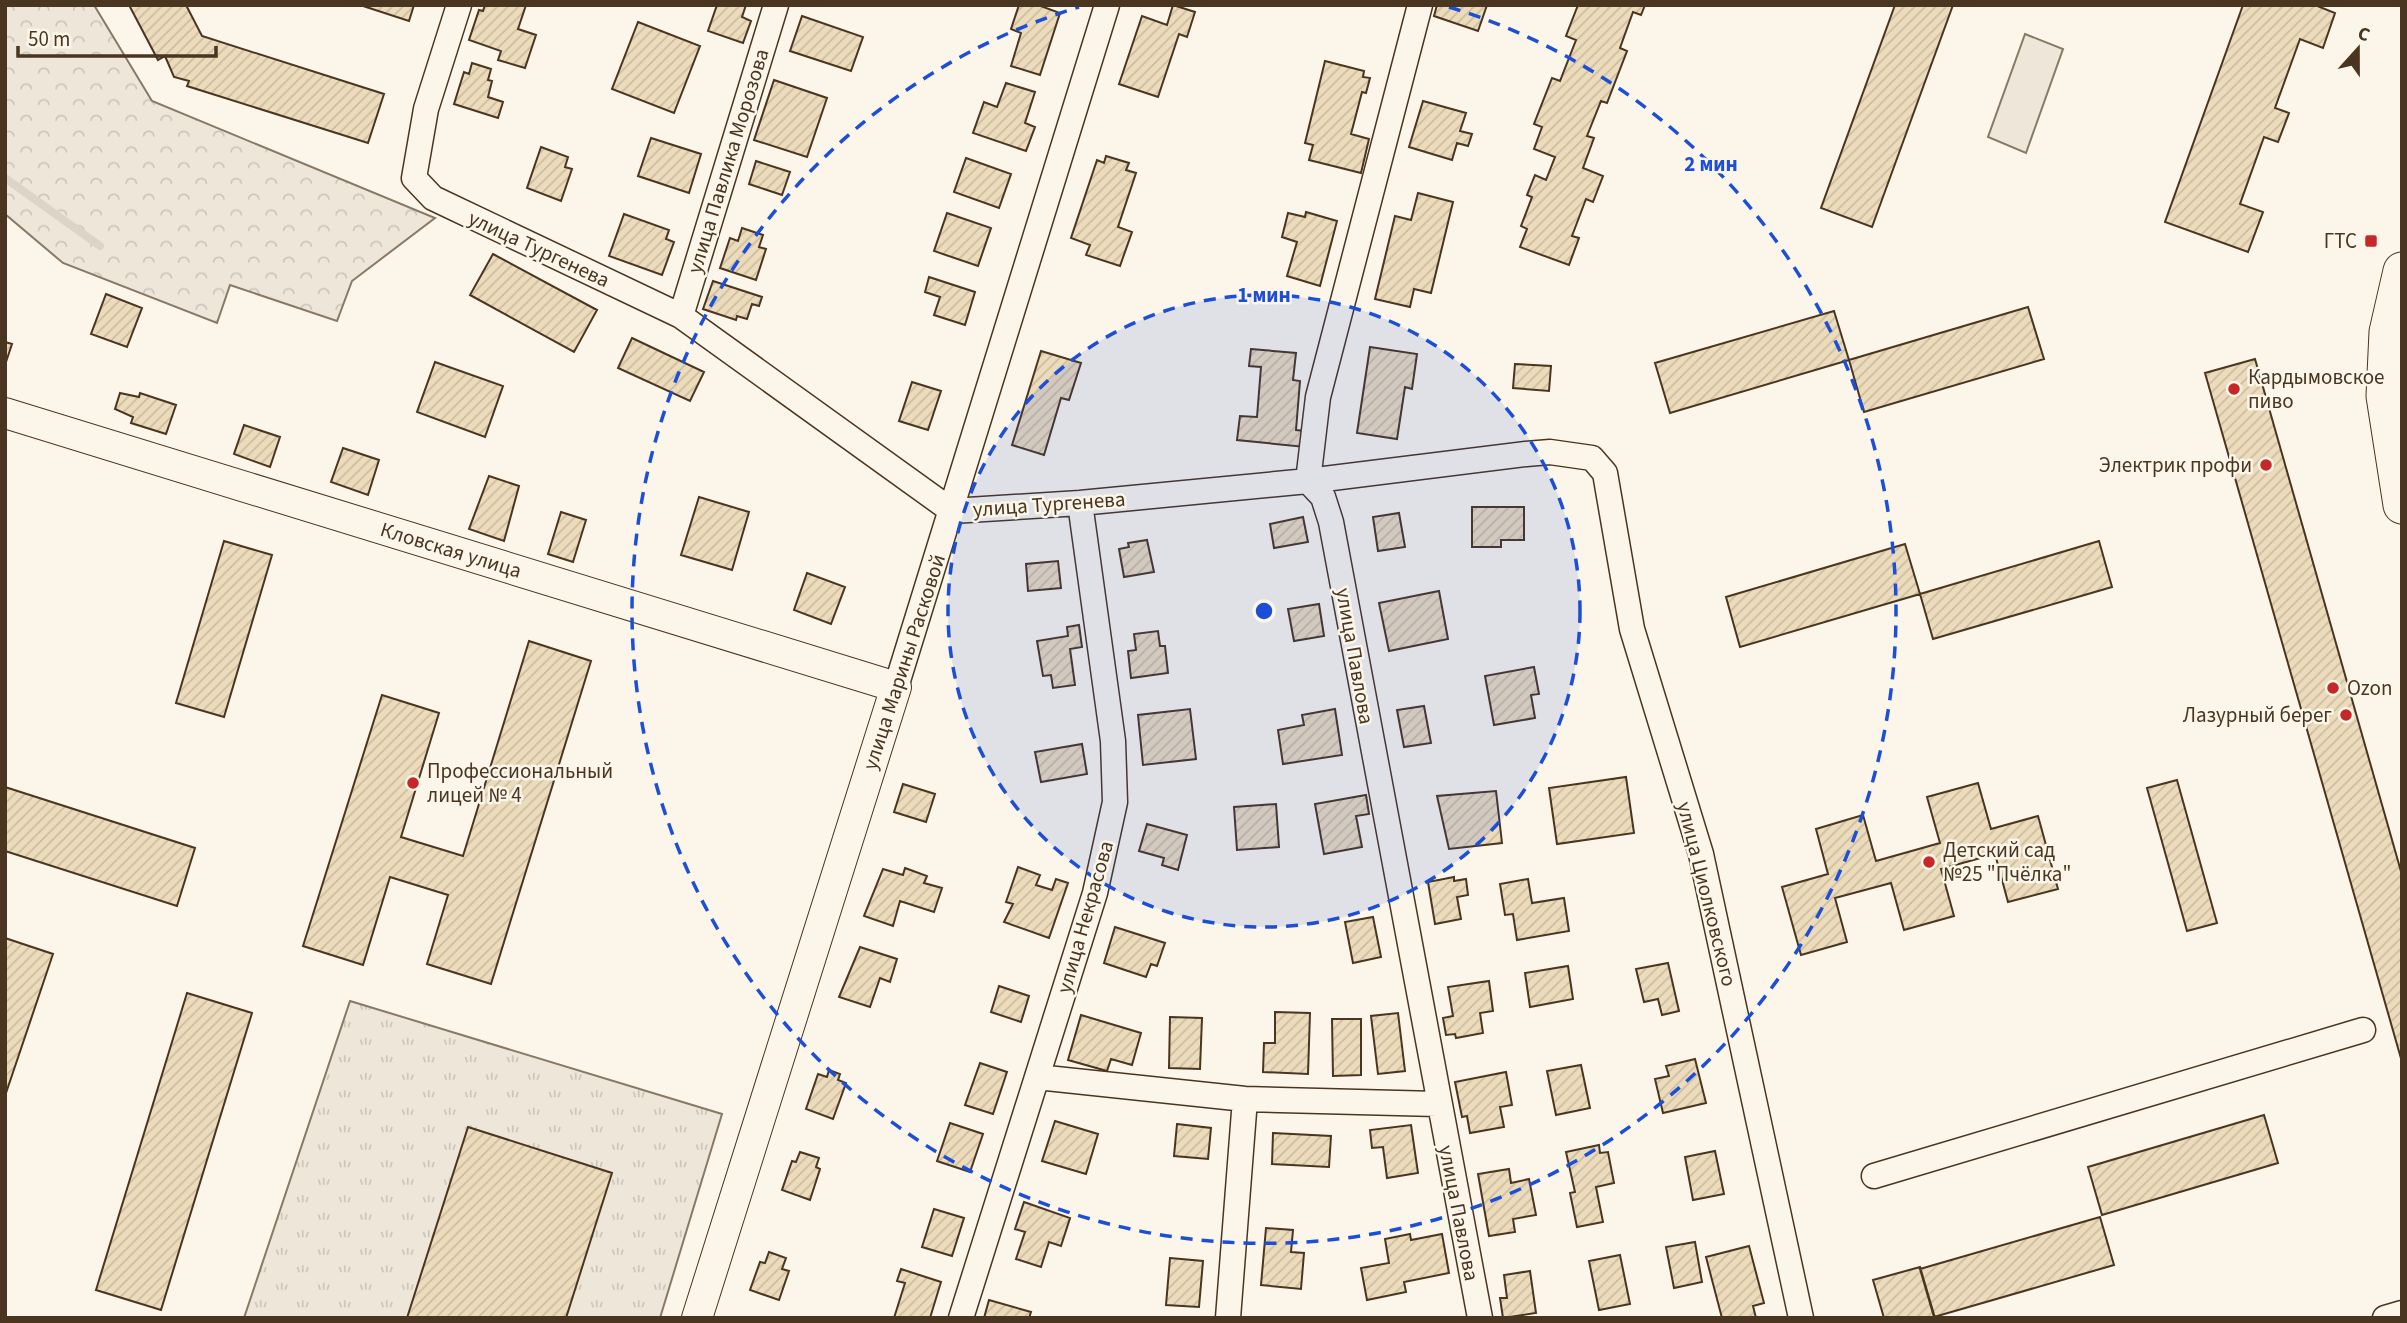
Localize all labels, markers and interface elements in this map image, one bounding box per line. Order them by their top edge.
scale bar [18,14,215,58]
north arrow [2323,14,2393,84]
text: С [2354,20,2374,49]
text: 50 m [28,24,70,54]
street label: улица Павлика Морозова [680,45,776,277]
text: 2 мин [1684,149,1738,179]
street label: улица Тургенева [463,203,615,295]
place label: ГТС [2324,226,2357,256]
marker: ГТС [2363,233,2379,249]
text: 1 мин [1237,280,1291,310]
place label: Кардымовское пиво [2248,362,2385,416]
marker: Кардымовское пиво [2226,381,2242,397]
place label: Электрик профи [2099,450,2252,480]
marker: Электрик профи [2258,457,2274,473]
street label: улица Тургенева [972,484,1126,524]
street label: Кловская улица [377,514,525,586]
street label: улица Марины Расковой [855,550,953,774]
street label: улица Павлова [1328,586,1382,726]
centre of rings [1252,599,1276,623]
place label: Ozon [2347,673,2392,703]
marker: Ozon [2325,680,2341,696]
place label: Лазурный берег [2183,700,2332,730]
marker: Лазурный берег [2338,707,2354,723]
place label: Профессиональный лицей № 4 [427,756,613,810]
marker: Профессиональный лицей № 4 [405,775,421,791]
street label: улица Циолковского [1670,798,1744,990]
place label: Детский сад №25 "Пчёлка" [1943,835,2071,889]
street label: улица Некрасова [1049,837,1121,997]
marker: Детский сад №25 "Пчёлка" [1921,854,1937,870]
street label: улица Павлова [1431,1142,1487,1284]

